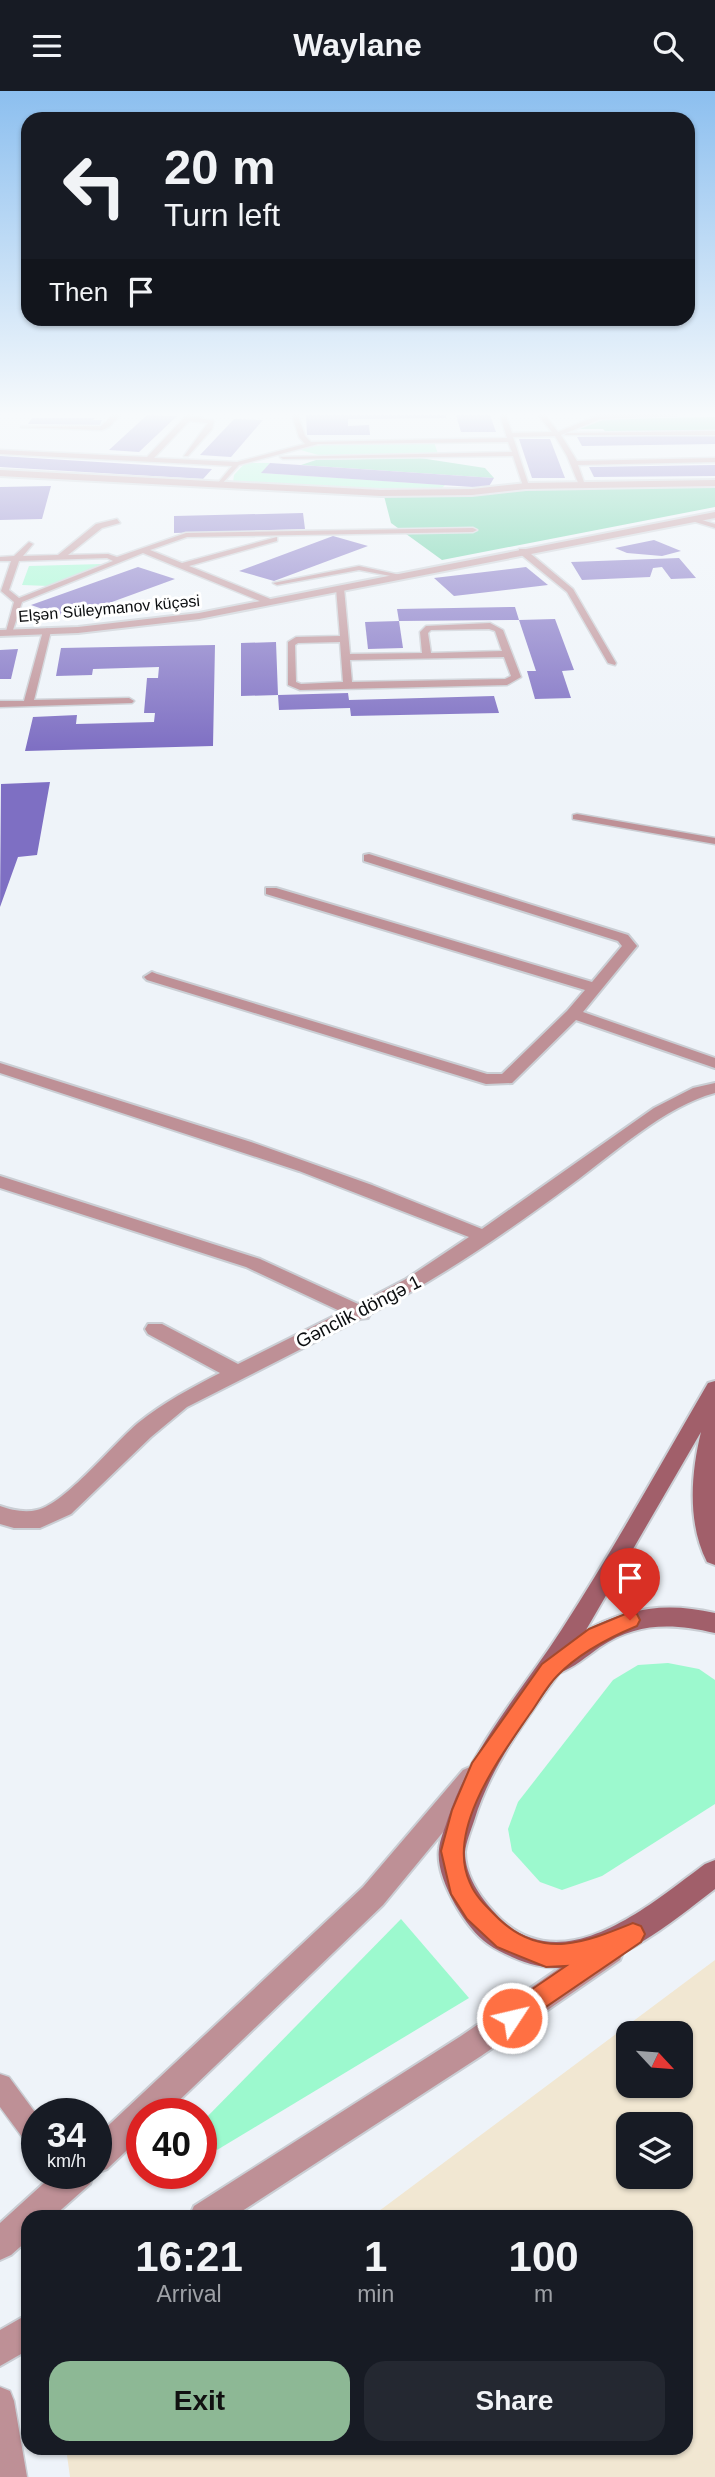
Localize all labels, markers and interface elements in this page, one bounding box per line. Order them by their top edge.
icon: menu [28,27,66,65]
text: Waylane [293,27,422,63]
icon: search [649,27,687,65]
icon: left [49,140,140,231]
text: 20 m [164,140,276,194]
text: Turn left [164,197,280,233]
icon: arrive [122,273,160,311]
text: Then [49,277,108,307]
street label: Elşən Süleymanov küçəsi [17,592,201,625]
street label: Gənclik döngə 1 [292,1271,424,1352]
pin [600,1548,660,1620]
icon: arrive [611,1559,649,1597]
position arrow [475,1981,549,2055]
north arrow [616,2021,693,2098]
map controls [616,2021,693,2189]
speed limit sign: 40 [126,2098,217,2189]
button: layers [616,2112,693,2189]
text: 34 [47,2115,86,2154]
text: km/h [47,2151,86,2171]
text: 16:21 [135,2233,243,2280]
text: 1 [364,2233,387,2280]
text: 100 [509,2233,579,2280]
text: Arrival [156,2281,222,2307]
text: min [357,2281,394,2307]
text: m [534,2281,553,2307]
button: Exit [49,2361,350,2441]
button: Share [364,2361,665,2441]

